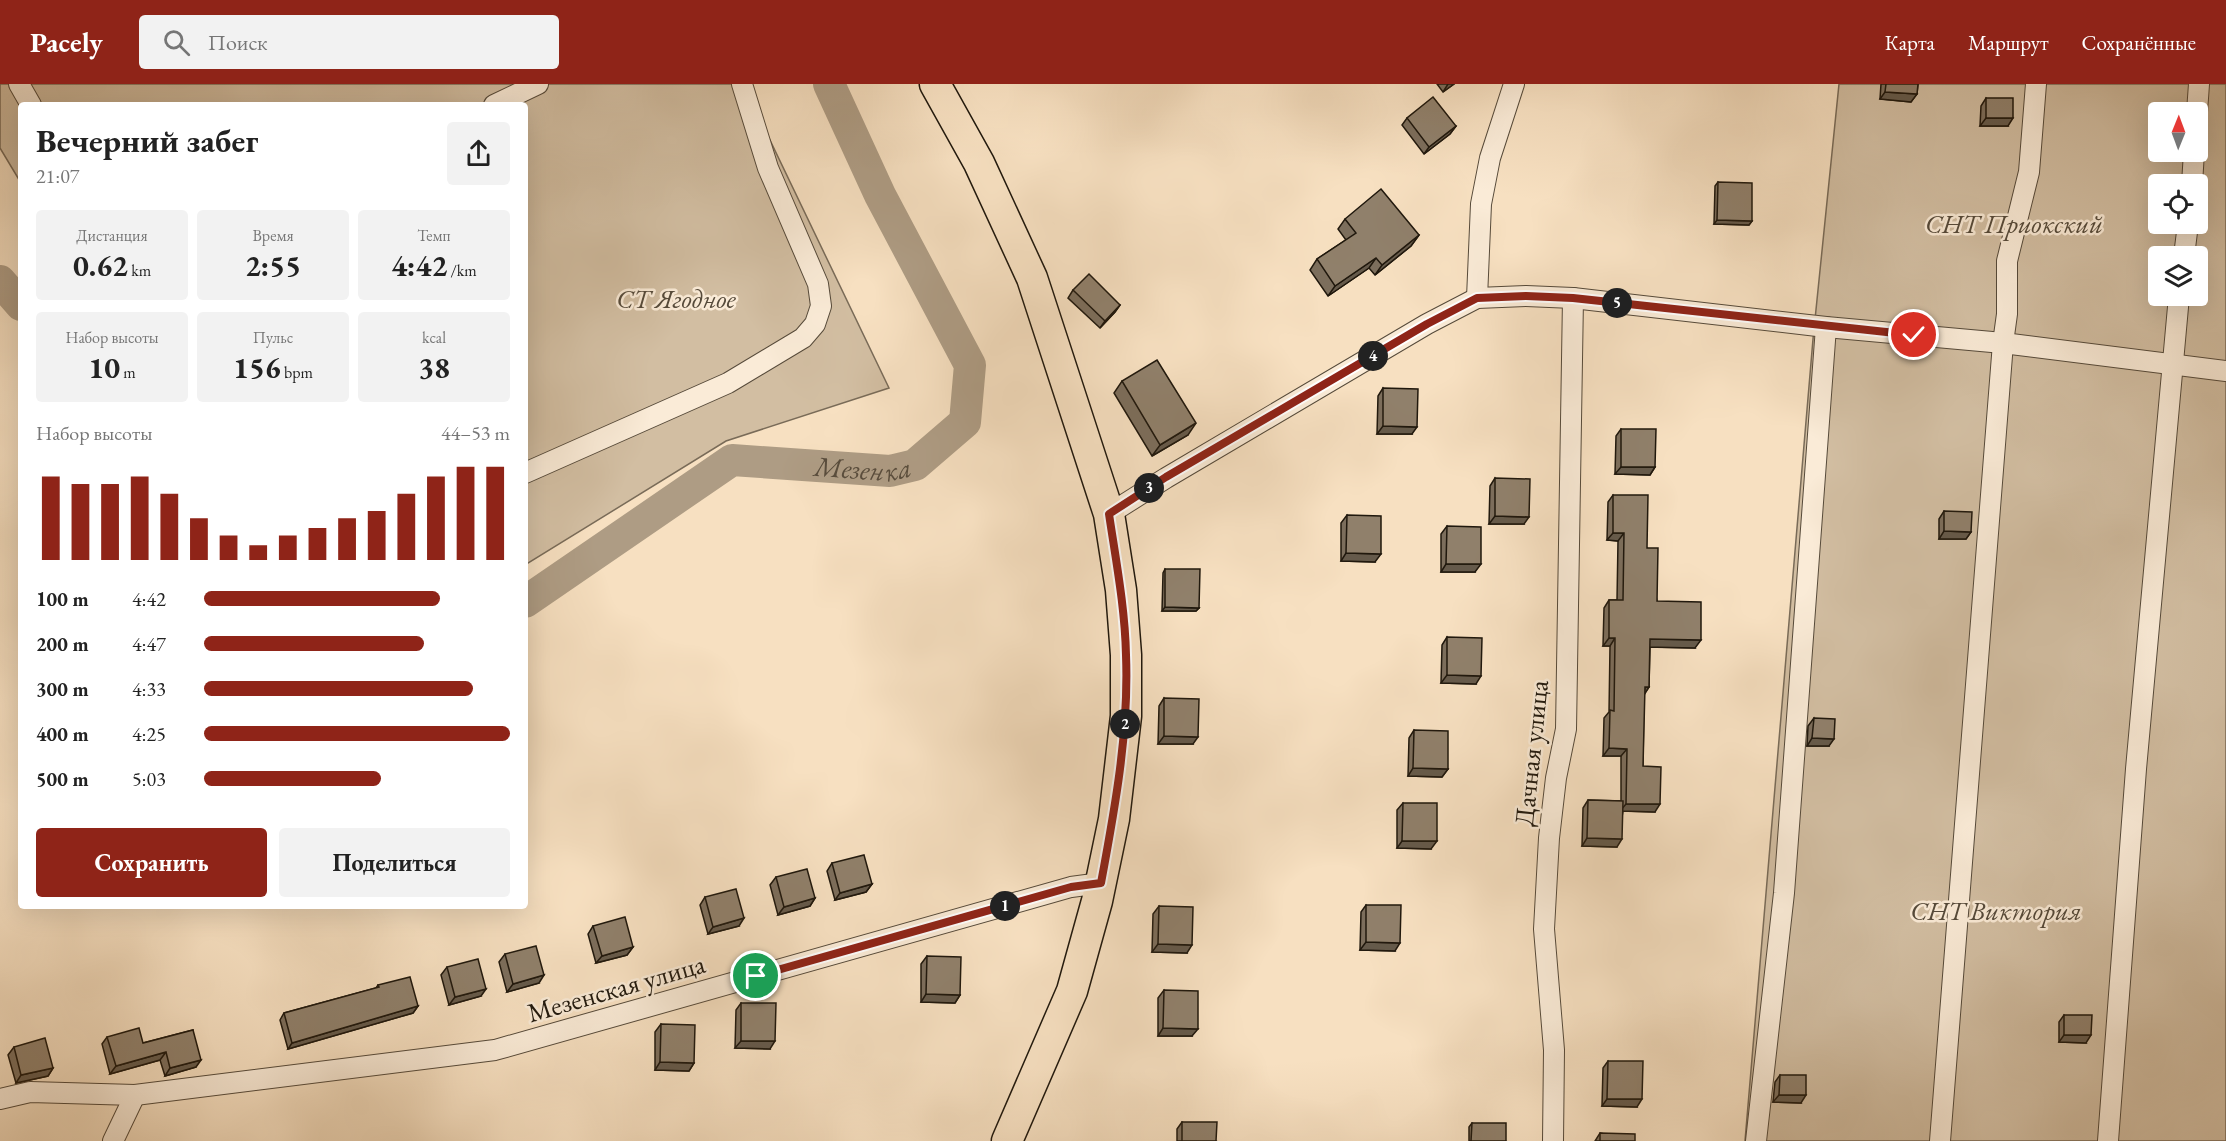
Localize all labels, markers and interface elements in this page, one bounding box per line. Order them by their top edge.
search box [139,15,559,69]
text: Pacely [30,24,103,60]
icon: search [160,26,193,59]
text: Поиск [208,28,268,57]
text: Карта [1885,29,1935,56]
text: Маршрут [1968,29,2049,56]
text: Сохранённые [2082,29,2196,56]
north arrow [2148,102,2208,162]
map controls [2148,102,2208,306]
text: Вечерний забег [36,119,258,162]
button: share [447,122,510,185]
text: 21:07 [36,163,79,189]
button: locate [2148,174,2208,234]
park label: СНТ Приокский [1925,206,2103,241]
text: Дистанция [76,225,148,246]
text: Время [252,225,294,246]
text: Темп [417,225,451,246]
text: 0.62 [73,246,128,285]
text: 2:55 [245,246,301,285]
text: 4:42 [391,246,447,285]
button: layers [2148,246,2208,306]
text: km [128,260,151,281]
text: /km [447,260,477,281]
park label: СТ Ягодное [616,281,737,316]
pin: 5 [1602,288,1632,318]
text: 5 [1613,292,1621,313]
pin [1888,309,1939,360]
icon: check [1897,318,1930,351]
text: Набор высоты [65,327,159,348]
text: Пульс [253,327,293,348]
text: kcal [422,327,446,348]
pin: 4 [1358,341,1388,371]
text: 4 [1369,345,1377,366]
text: 10 [88,348,120,387]
text: 156 [233,348,281,387]
text: 38 [418,348,450,387]
text: m [120,362,136,383]
text: bpm [281,362,313,383]
text: Набор высоты [36,420,152,446]
text: 44–53 m [441,420,510,446]
water label: Мезенка [811,448,915,490]
pin: 3 [1134,473,1164,503]
text: 3 [1145,477,1153,498]
text: 100 m [36,586,89,612]
text: 4:42 [132,586,166,612]
text: 200 m [36,631,89,657]
text: 4:47 [132,631,166,657]
text: 300 m [36,676,89,702]
text: 4:33 [132,676,166,702]
street label: Дачная улица [1506,678,1556,828]
pin: 2 [1110,709,1140,739]
text: 2 [1121,713,1129,734]
text: 400 m [36,721,89,747]
text: 4:25 [132,721,166,747]
text: 500 m [36,766,89,792]
text: 5:03 [132,766,166,792]
button: Сохранить [36,828,267,897]
button: Поделиться [279,828,510,897]
pin: 1 [990,891,1020,921]
park label: СНТ Виктория [1910,893,2082,928]
text: 1 [1001,895,1009,916]
street label: Мезенская улица [523,946,709,1030]
pin [730,950,781,1001]
icon: arrive [739,959,772,992]

